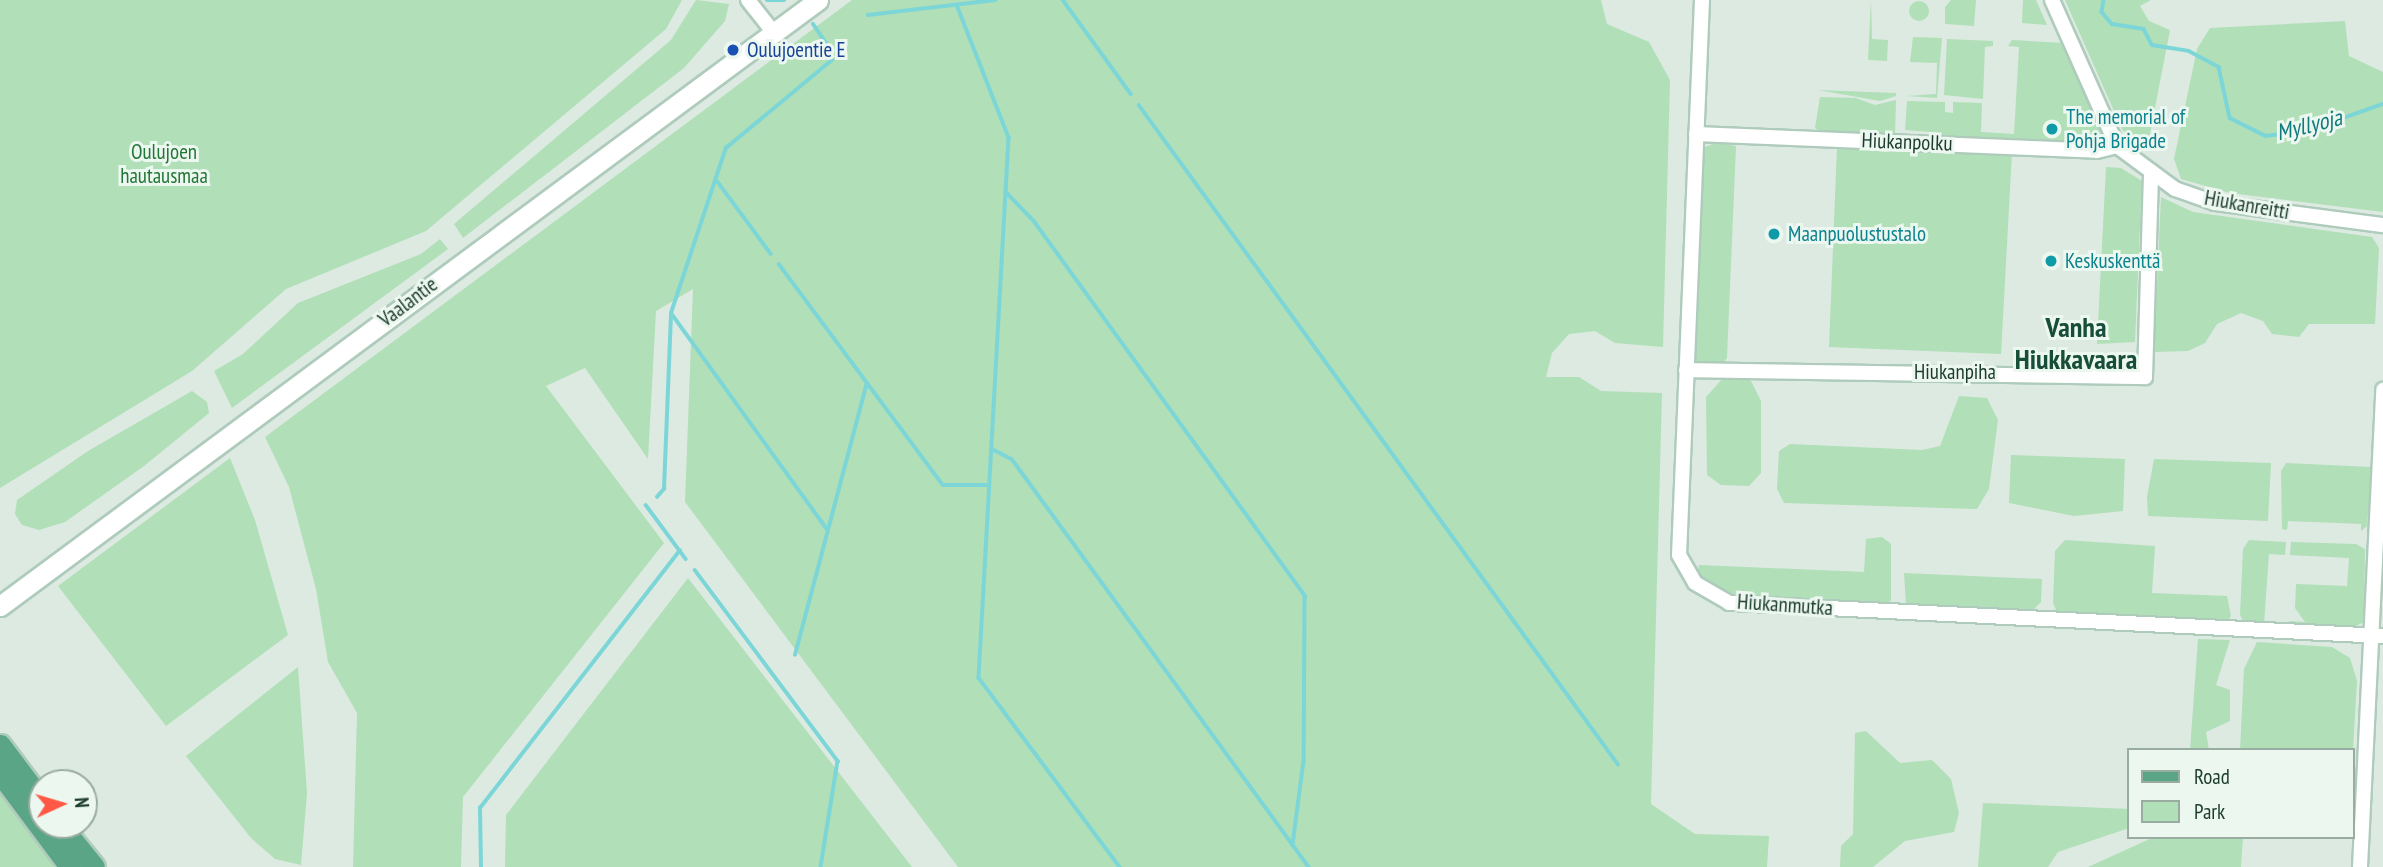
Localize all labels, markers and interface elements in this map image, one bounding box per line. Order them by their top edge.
place label: Oulujoentie E [747,37,846,63]
marker: Oulujoentie E [725,42,741,58]
place label: The memorial of Pohja Brigade [2066,104,2185,154]
water label: Myllyoja [2273,104,2345,146]
marker: The memorial of Pohja Brigade [2044,121,2060,137]
street label: Hiukanpolku [1861,128,1953,156]
park label: Oulujoen hautausmaa [120,139,208,189]
street label: Hiukanreitti [2203,185,2291,225]
place label: Maanpuolustustalo [1788,221,1926,247]
marker: Maanpuolustustalo [1766,226,1782,242]
place label: Keskuskenttä [2065,248,2160,274]
marker: Keskuskenttä [2043,253,2059,269]
street label: Vaalantie [374,272,442,332]
district label: Vanha Hiukkavaara [2015,310,2137,376]
street label: Hiukanpiha [1914,359,1996,385]
street label: Hiukanmutka [1736,589,1834,621]
legend [2128,748,2355,839]
text: Road [2194,763,2230,790]
north arrow [28,769,98,839]
text: N [70,797,94,809]
text: Park [2194,798,2225,825]

